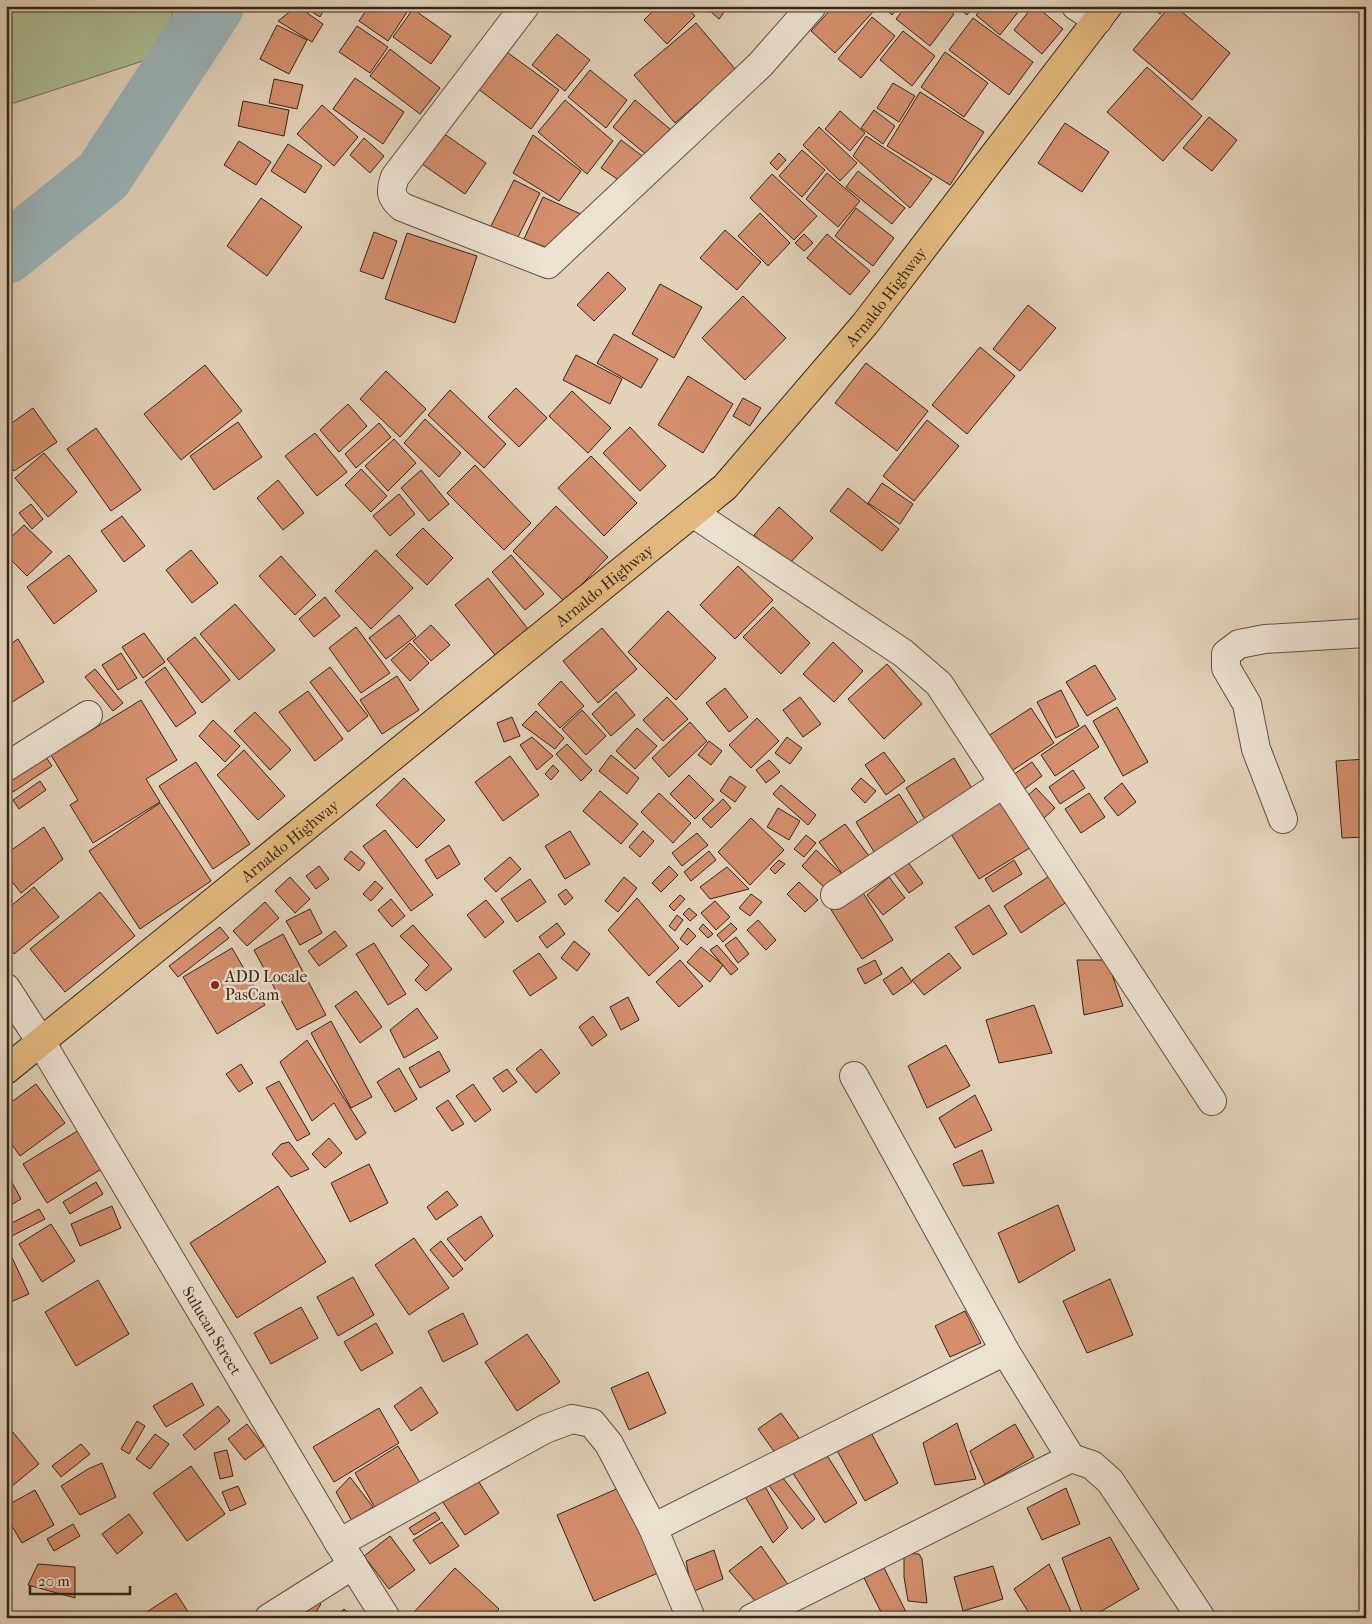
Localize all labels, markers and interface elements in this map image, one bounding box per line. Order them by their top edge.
street label: Arnaldo Highway [840,243,930,350]
street label: Arnaldo Highway [551,539,657,631]
street label: Arnaldo Highway [236,795,343,886]
place label: ADD Locale PasCam [224,967,308,1004]
marker: ADD Locale PasCam [209,979,221,991]
street label: Sulucan Street [179,1283,246,1379]
scale bar [30,1564,130,1596]
text: 20 m [38,1572,70,1590]

